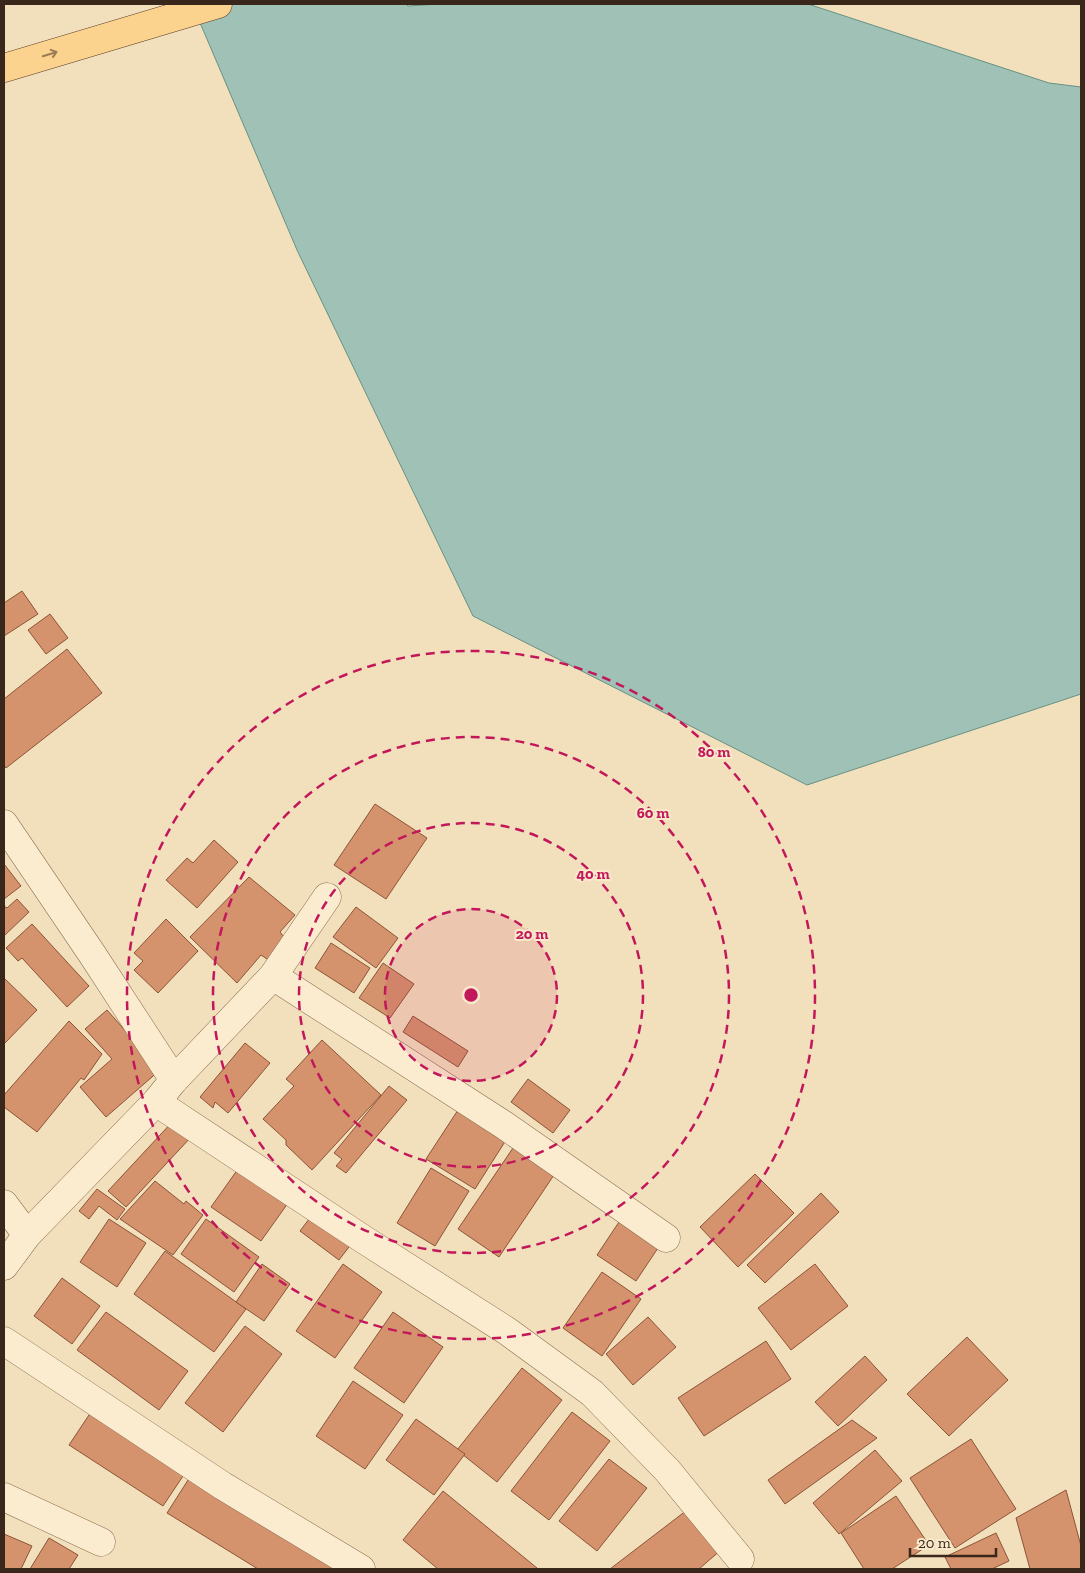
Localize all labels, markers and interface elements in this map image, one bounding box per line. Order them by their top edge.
one-way arrow [42,48,58,58]
text: 80 m [698,743,730,761]
text: 60 m [637,804,669,822]
text: 40 m [576,865,610,883]
text: 20 m [516,925,548,943]
centre of rings [462,986,480,1004]
scale bar [910,1526,996,1558]
text: 20 m [918,1534,951,1552]

